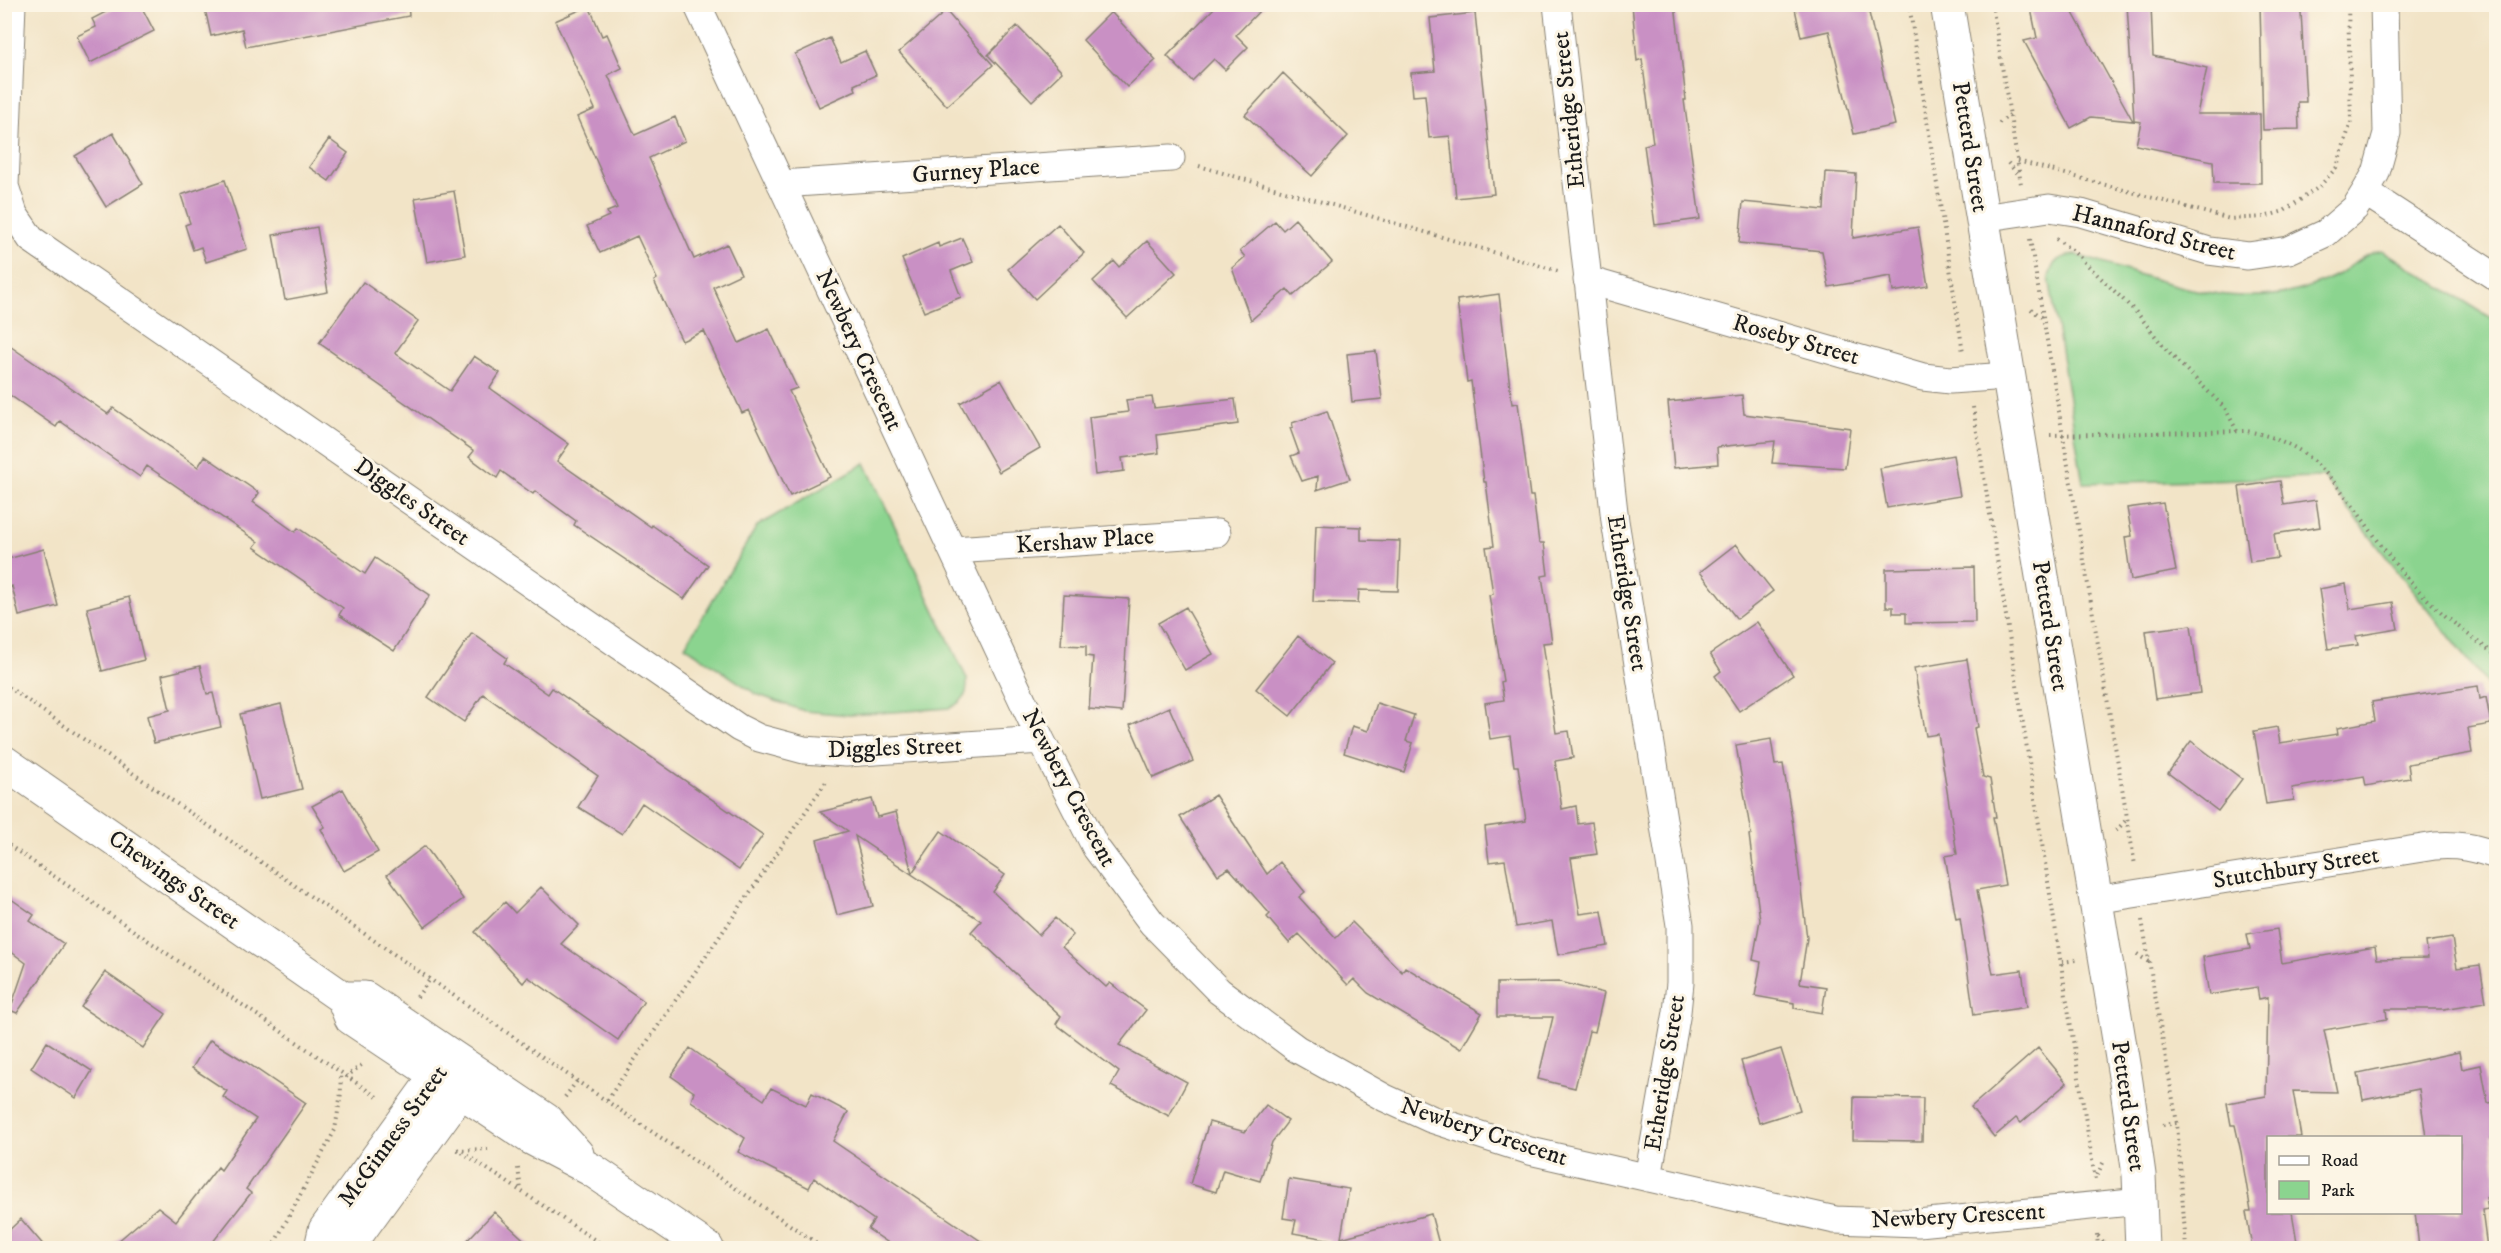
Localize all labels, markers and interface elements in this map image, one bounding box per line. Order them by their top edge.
street label: Etheridge Street [1546,30,1592,190]
street label: Petterd Street [1945,80,1995,215]
street label: Gurney Place [911,152,1041,190]
street label: Hannaford Street [2069,198,2239,268]
street label: Newbery Crescent [809,265,910,436]
street label: Roseby Street [1729,308,1863,372]
street label: Diggles Street [348,451,476,553]
street label: Etheridge Street [1600,513,1654,674]
street label: Kershaw Place [1015,521,1155,561]
street label: Petterd Street [2025,559,2075,694]
street label: Newbery Crescent [1015,704,1123,872]
street label: Diggles Street [827,731,963,765]
street label: Chewings Street [102,824,246,937]
street label: Stutchbury Street [2211,840,2381,896]
street label: Etheridge Street [1638,992,1692,1153]
street label: Petterd Street [2104,1039,2152,1174]
street label: McGinness Street [332,1059,455,1213]
street label: Newbery Crescent [1397,1091,1572,1173]
legend [2267,1136,2462,1214]
text: Road [2321,1150,2358,1172]
text: Park [2321,1180,2355,1202]
street label: Newbery Crescent [1870,1196,2046,1236]

